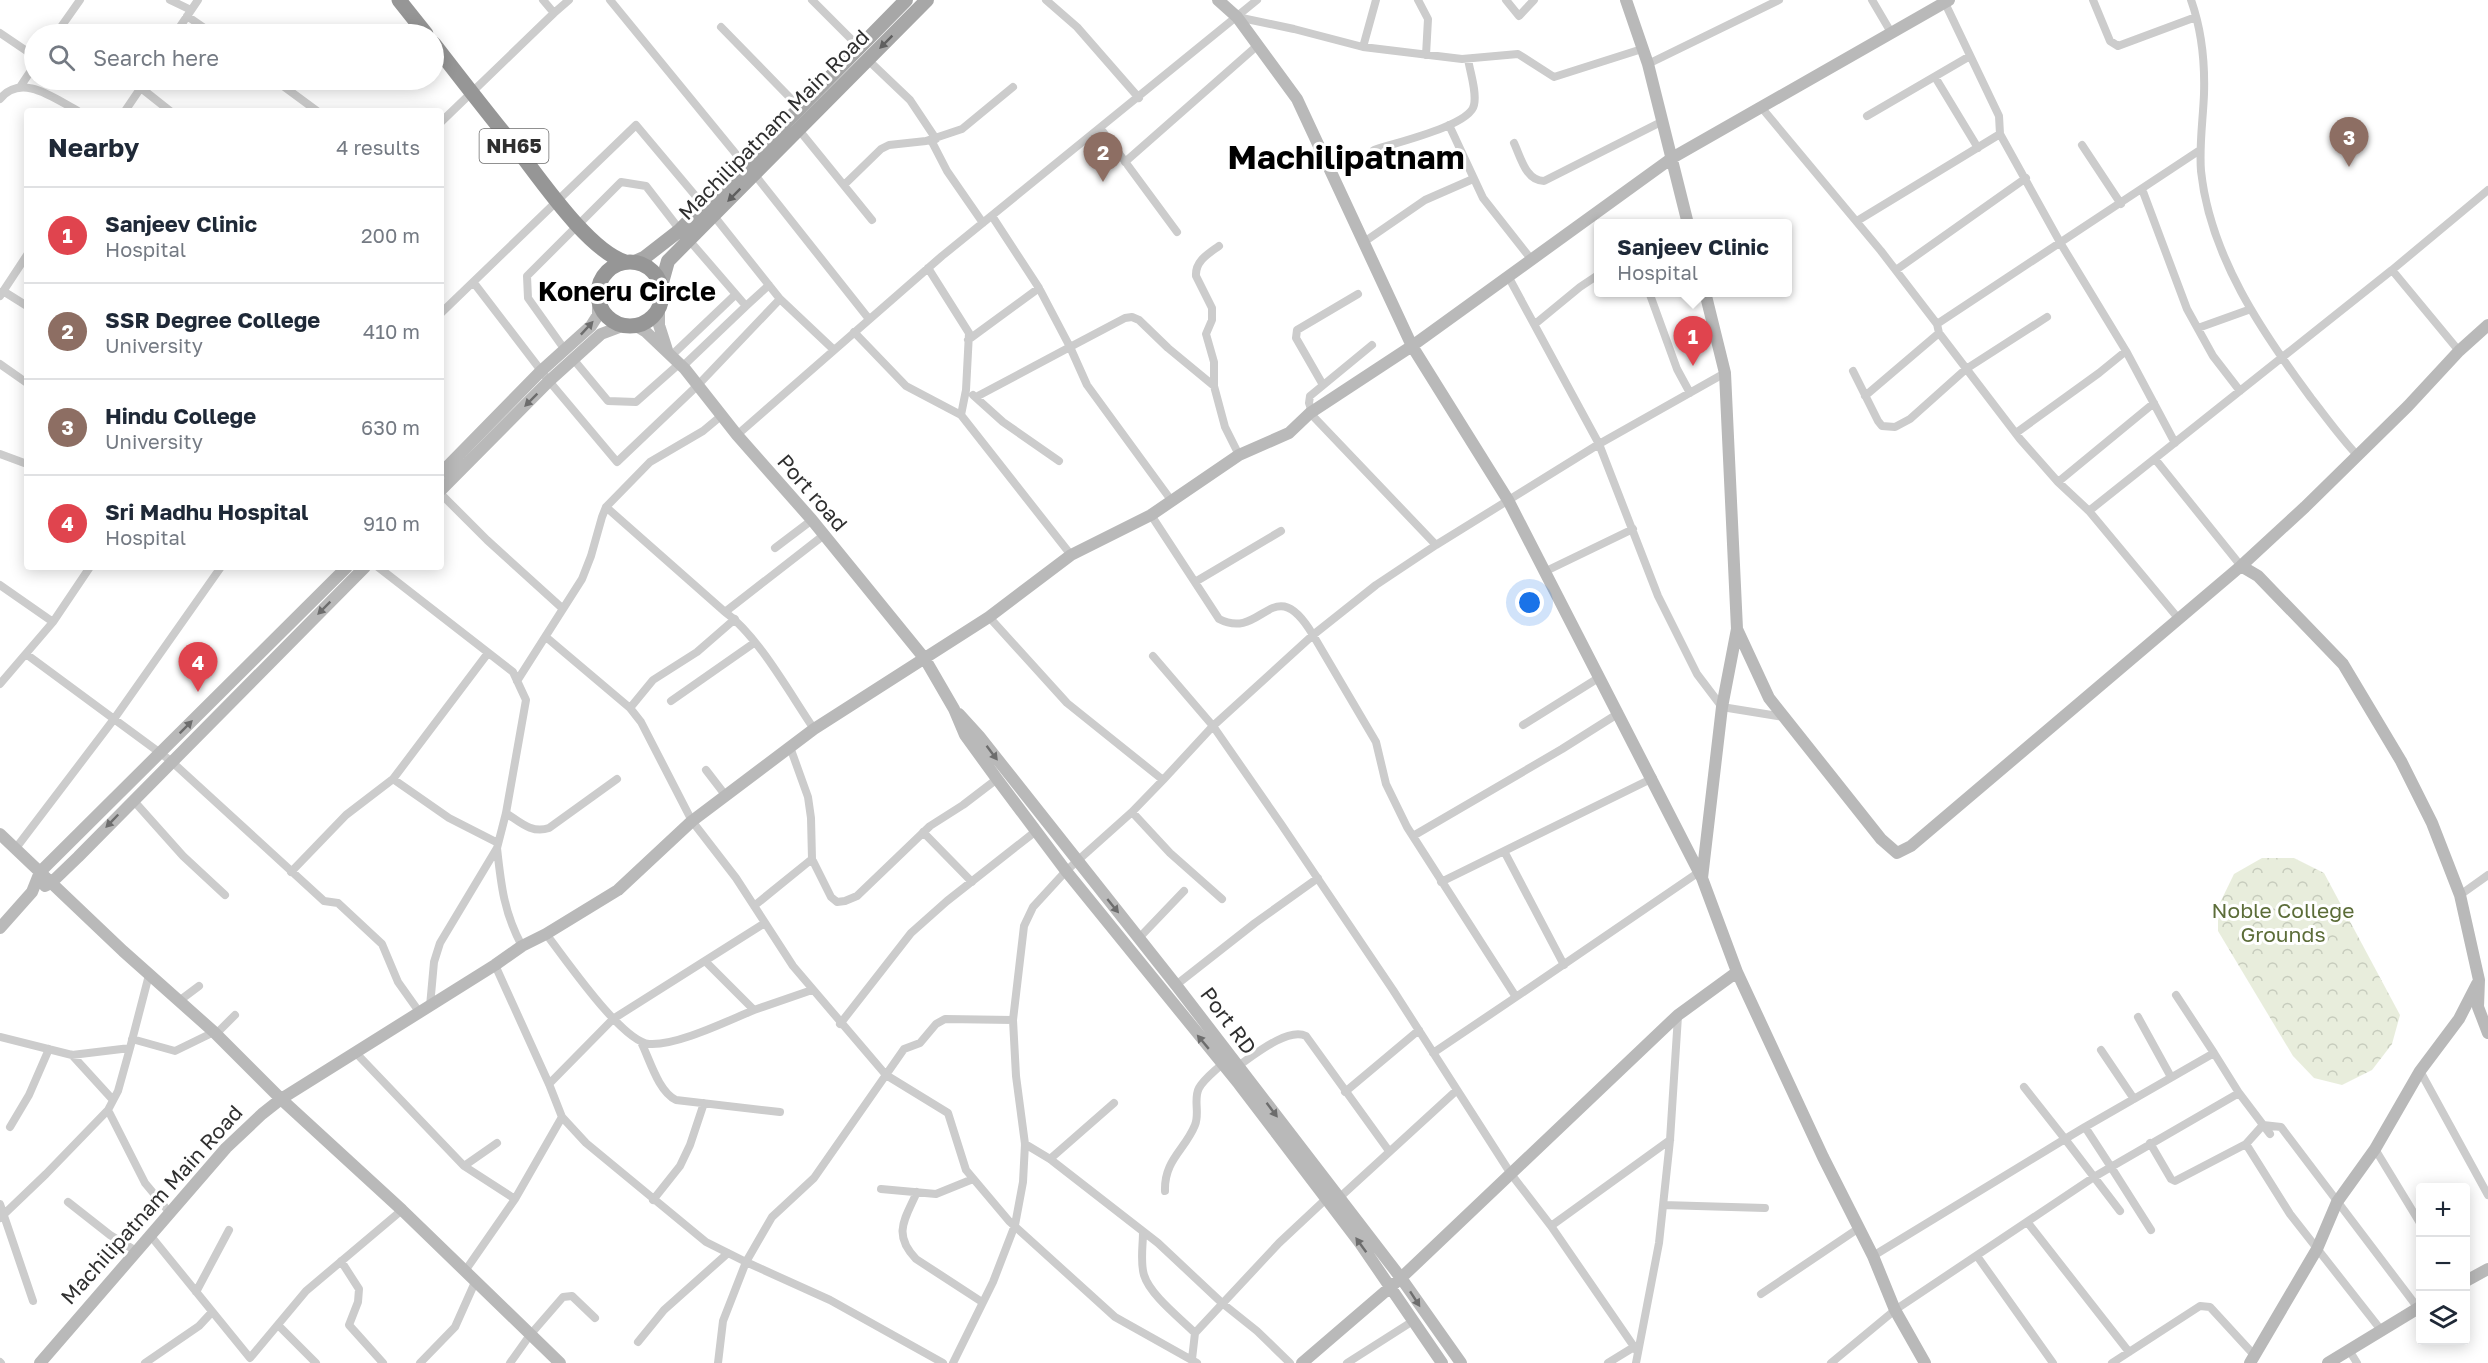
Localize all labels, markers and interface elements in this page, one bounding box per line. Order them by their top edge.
search box [24,24,444,90]
street label: Machilipatnam Main Road [673,24,874,225]
one-way arrow [880,34,894,48]
icon: search [45,41,78,74]
text: Search here [93,44,219,71]
pin: 3 [2330,118,2368,167]
road number: NH65 [480,129,548,163]
text: Nearby [48,132,139,163]
pin: 2 [1084,132,1122,182]
text: 4 results [336,135,420,159]
district label: Machilipatnam [1227,137,1465,176]
one-way arrow [728,188,742,202]
text: Sanjeev Clinic [105,210,257,237]
popup [1594,219,1792,297]
text: 1 [62,223,73,247]
text: 200 m [361,223,420,247]
text: Sanjeev Clinic [1617,233,1769,260]
text: Hospital [105,237,186,261]
text: Hospital [1617,260,1698,284]
district label: Koneru Circle [538,275,716,307]
text: SSR Degree College [105,306,320,333]
pin: 1 [1674,316,1712,366]
text: 2 [61,319,74,343]
text: 410 m [363,319,420,343]
one-way arrow [580,321,594,336]
text: University [105,333,203,357]
one-way arrow [524,392,538,406]
text: Hindu College [105,402,256,429]
text: 3 [61,415,74,439]
text: 630 m [361,415,420,439]
text: University [105,429,203,453]
street label: Port road [772,448,853,536]
text: Sri Madhu Hospital [105,498,308,525]
text: 4 [61,511,74,535]
text: 910 m [363,511,420,535]
text: Hospital [105,525,186,549]
your location [1515,588,1544,617]
one-way arrow [317,601,331,615]
pin: 4 [178,642,218,692]
one-way arrow [179,720,193,735]
one-way arrow [986,746,998,761]
one-way arrow [106,814,120,828]
park label: Noble College Grounds [2212,897,2354,947]
one-way arrow [1107,899,1119,914]
street label: Port RD [1195,982,1262,1059]
one-way arrow [1197,1035,1210,1050]
street label: Machilipatnam Main Road [55,1099,248,1309]
one-way arrow [1265,1102,1278,1118]
map controls [2416,1183,2470,1345]
button: + [2416,1183,2470,1237]
button: − [2416,1237,2470,1291]
one-way arrow [1356,1238,1368,1253]
one-way arrow [1409,1290,1420,1307]
button: layers [2416,1291,2470,1345]

